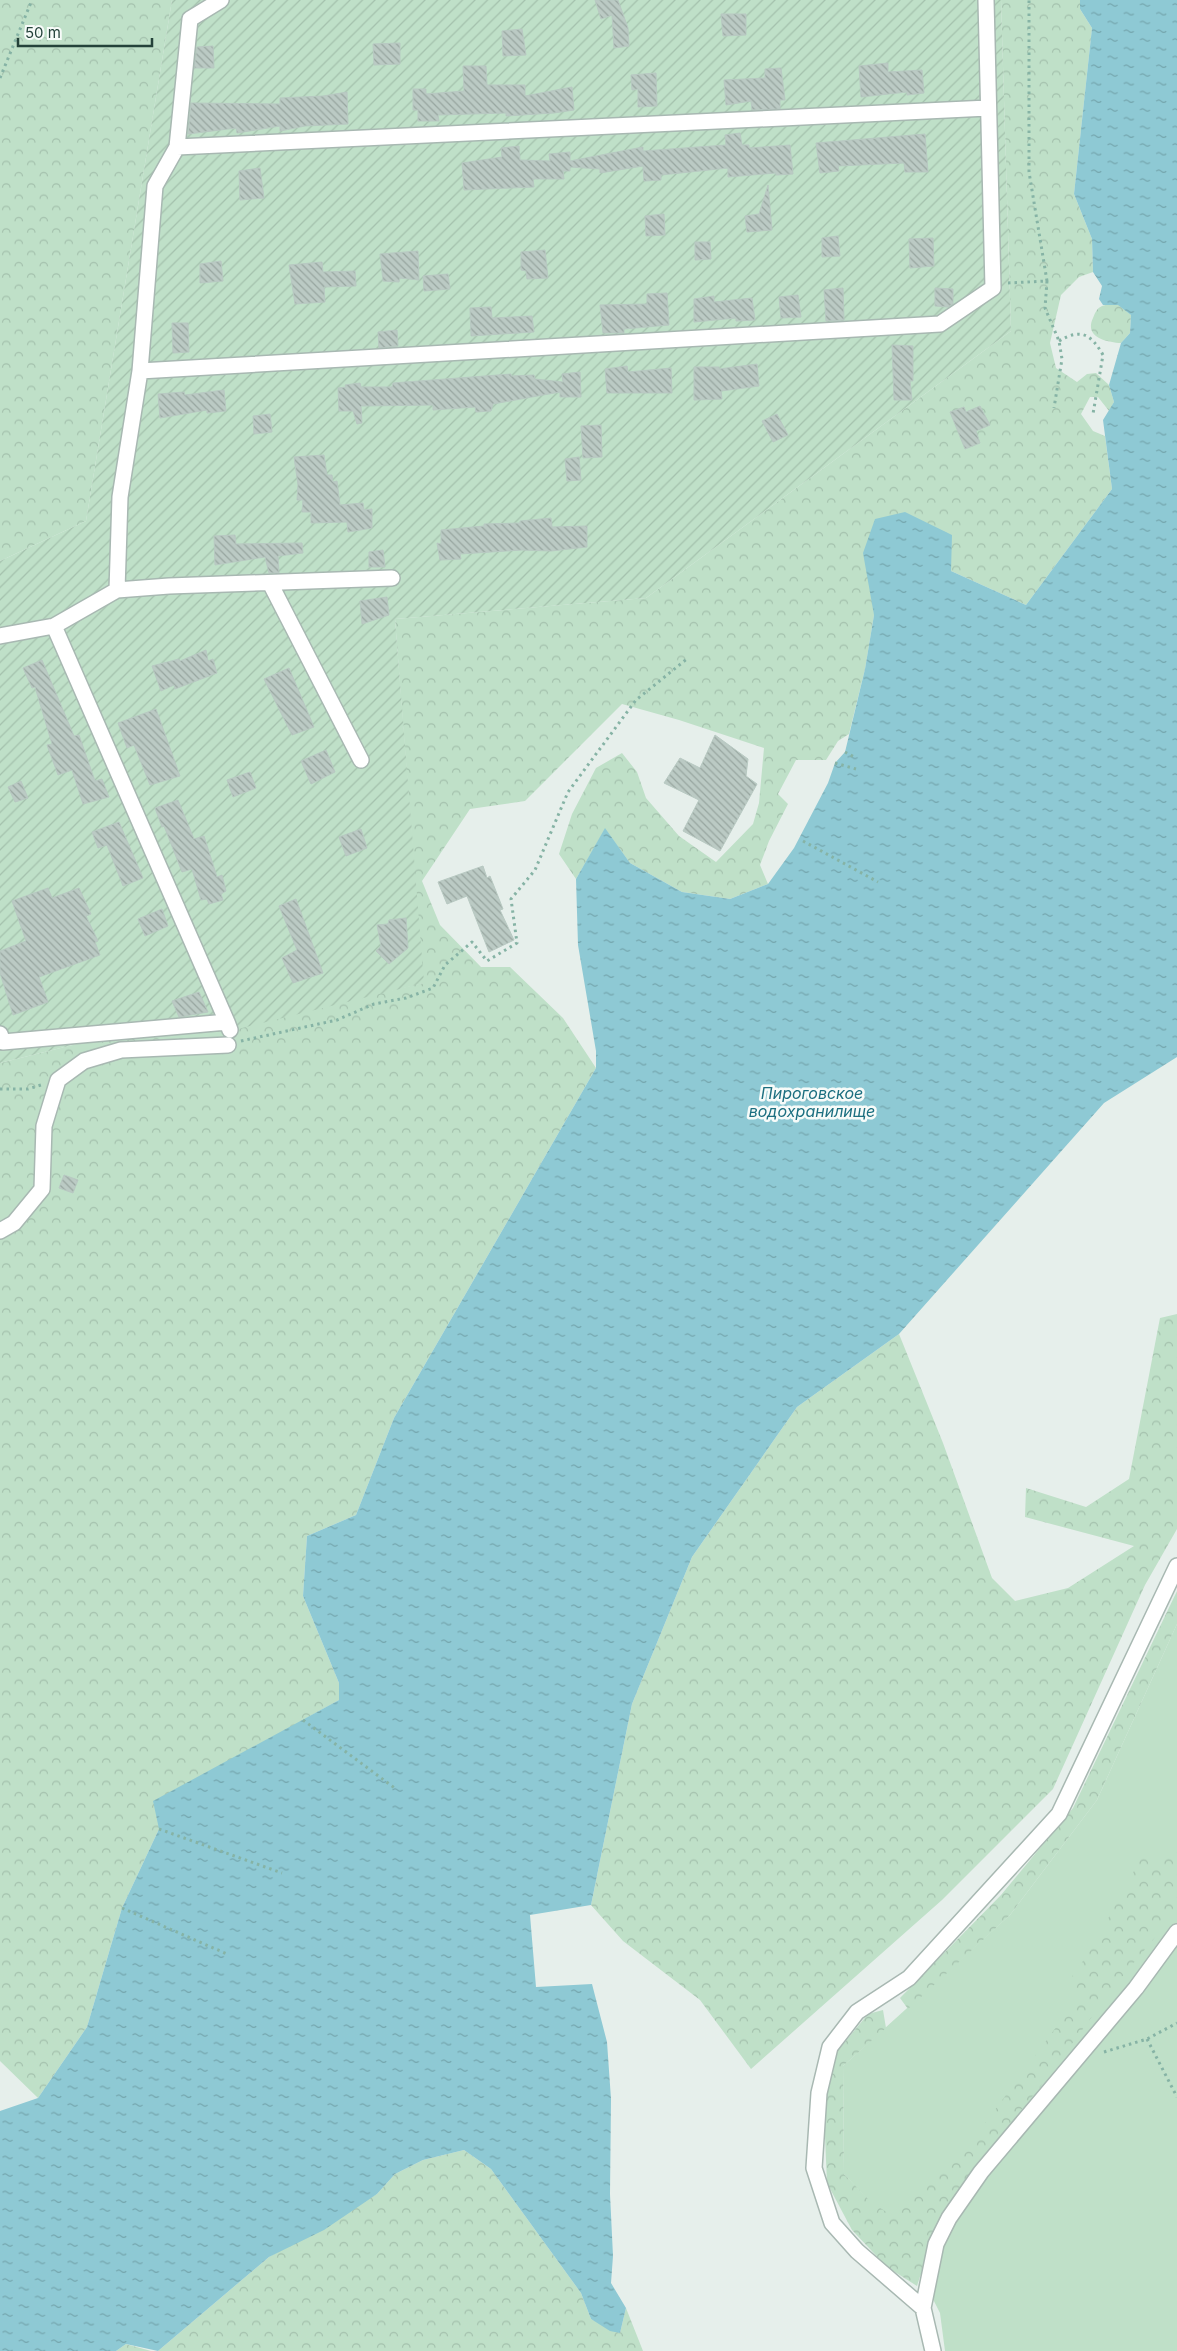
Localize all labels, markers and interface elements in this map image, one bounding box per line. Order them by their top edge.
scale bar [18,15,151,47]
text: 50 m [25,23,61,42]
water label: Пироговское водохранилище [749,1083,875,1121]

